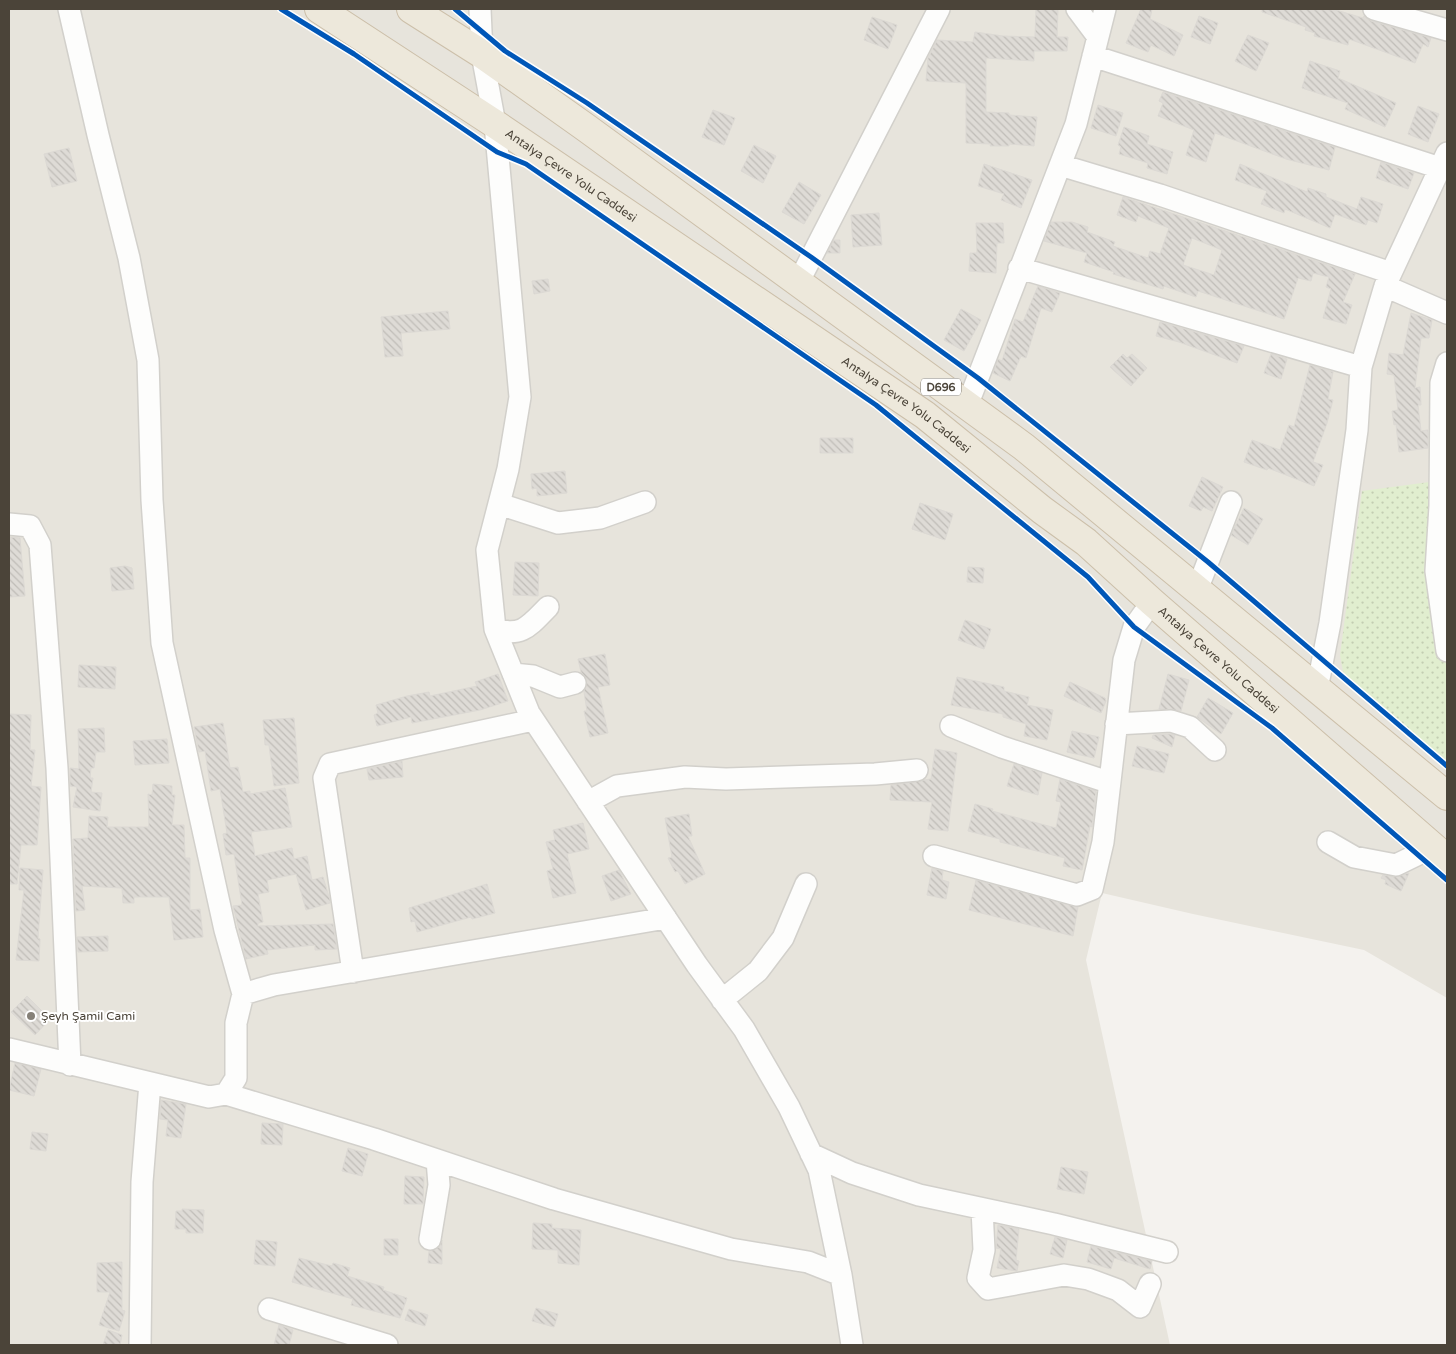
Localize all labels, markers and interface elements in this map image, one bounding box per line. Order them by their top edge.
street label: Antalya Çevre Yolu Caddesi [503,126,639,225]
street label: Antalya Çevre Yolu Caddesi [839,354,973,456]
road number: D696 [921,378,961,396]
street label: Antalya Çevre Yolu Caddesi [1155,604,1282,716]
place label: Şeyh Şamil Cami [41,1009,135,1023]
marker: Şeyh Şamil Cami [25,1010,37,1022]

